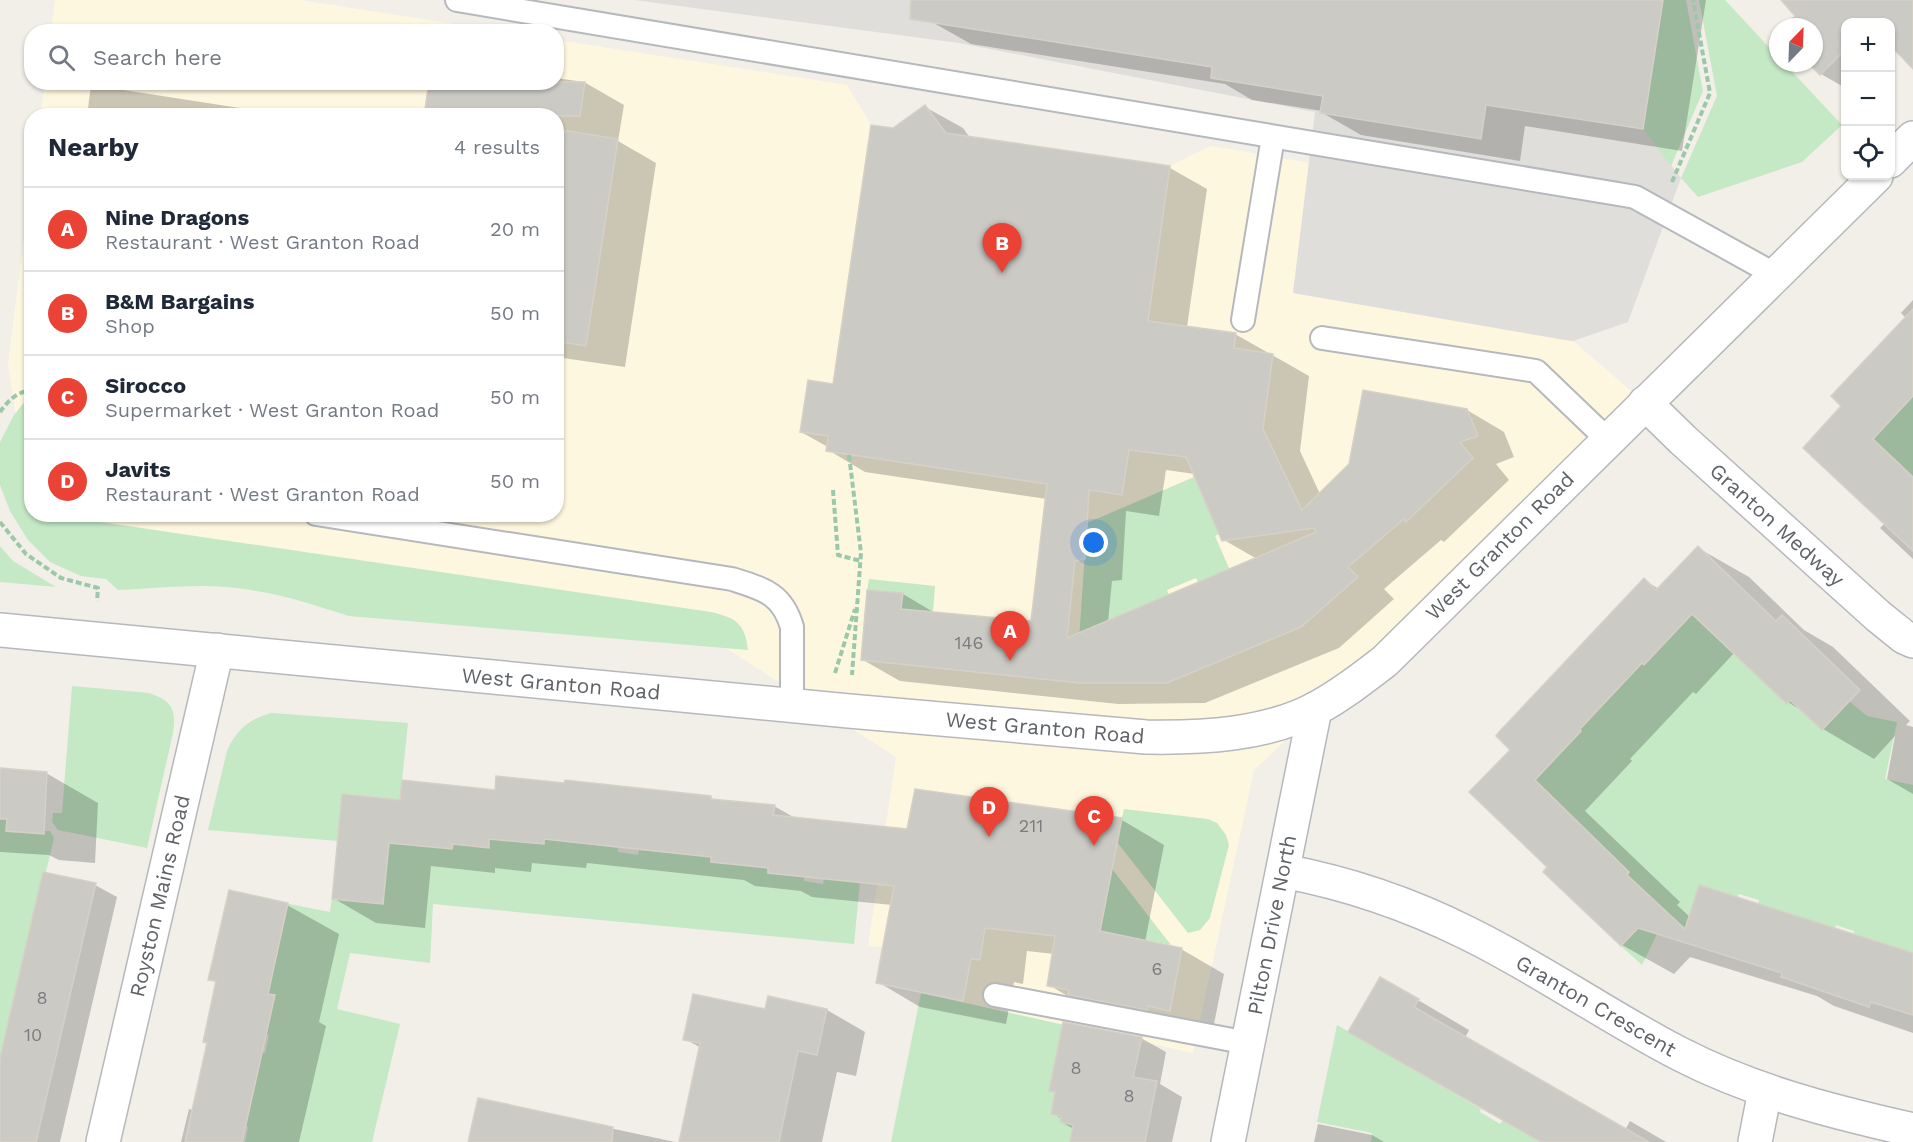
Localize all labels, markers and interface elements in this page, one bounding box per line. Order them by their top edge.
north arrow [1769,18,1823,72]
map controls [1841,18,1895,180]
button: + [1841,18,1895,72]
search box [24,24,564,90]
icon: search [45,41,78,74]
text: Search here [93,45,222,70]
button: − [1841,72,1895,126]
button: locate [1841,126,1895,180]
text: Nearby [48,132,139,162]
text: 4 results [454,135,540,159]
text: Nine Dragons [105,205,249,230]
text: A [61,217,74,241]
text: 20 m [490,217,540,241]
pin: B [982,224,1022,273]
text: Restaurant · West Granton Road [105,230,420,254]
text: B&M Bargains [105,289,254,314]
text: B [61,301,74,325]
text: 50 m [490,301,540,325]
text: Shop [105,314,155,338]
text: Sirocco [105,373,186,398]
text: C [61,385,74,409]
text: 50 m [490,385,540,409]
text: Supermarket · West Granton Road [105,398,439,422]
text: Javits [105,457,171,482]
street label: Granton Medway [1705,458,1850,592]
street label: West Granton Road [1420,466,1579,625]
text: D [60,469,75,493]
text: 50 m [490,469,540,493]
text: Restaurant · West Granton Road [105,482,420,506]
your location [1079,528,1108,557]
pin: A [990,612,1030,661]
house number: 146 [955,632,983,653]
street label: West Granton Road [461,662,662,705]
street label: West Granton Road [945,706,1146,749]
pin: D [970,788,1008,837]
street label: Royston Mains Road [124,792,195,999]
pin: C [1074,796,1114,846]
house number: 211 [1019,815,1043,836]
street label: Pilton Drive North [1242,833,1301,1017]
street label: Granton Crescent [1512,949,1681,1062]
house number: 6 [1152,958,1162,979]
house number: 8 [36,987,48,1008]
house number: 10 [24,1024,42,1045]
house number: 8 [1070,1057,1082,1078]
house number: 8 [1123,1085,1135,1106]

